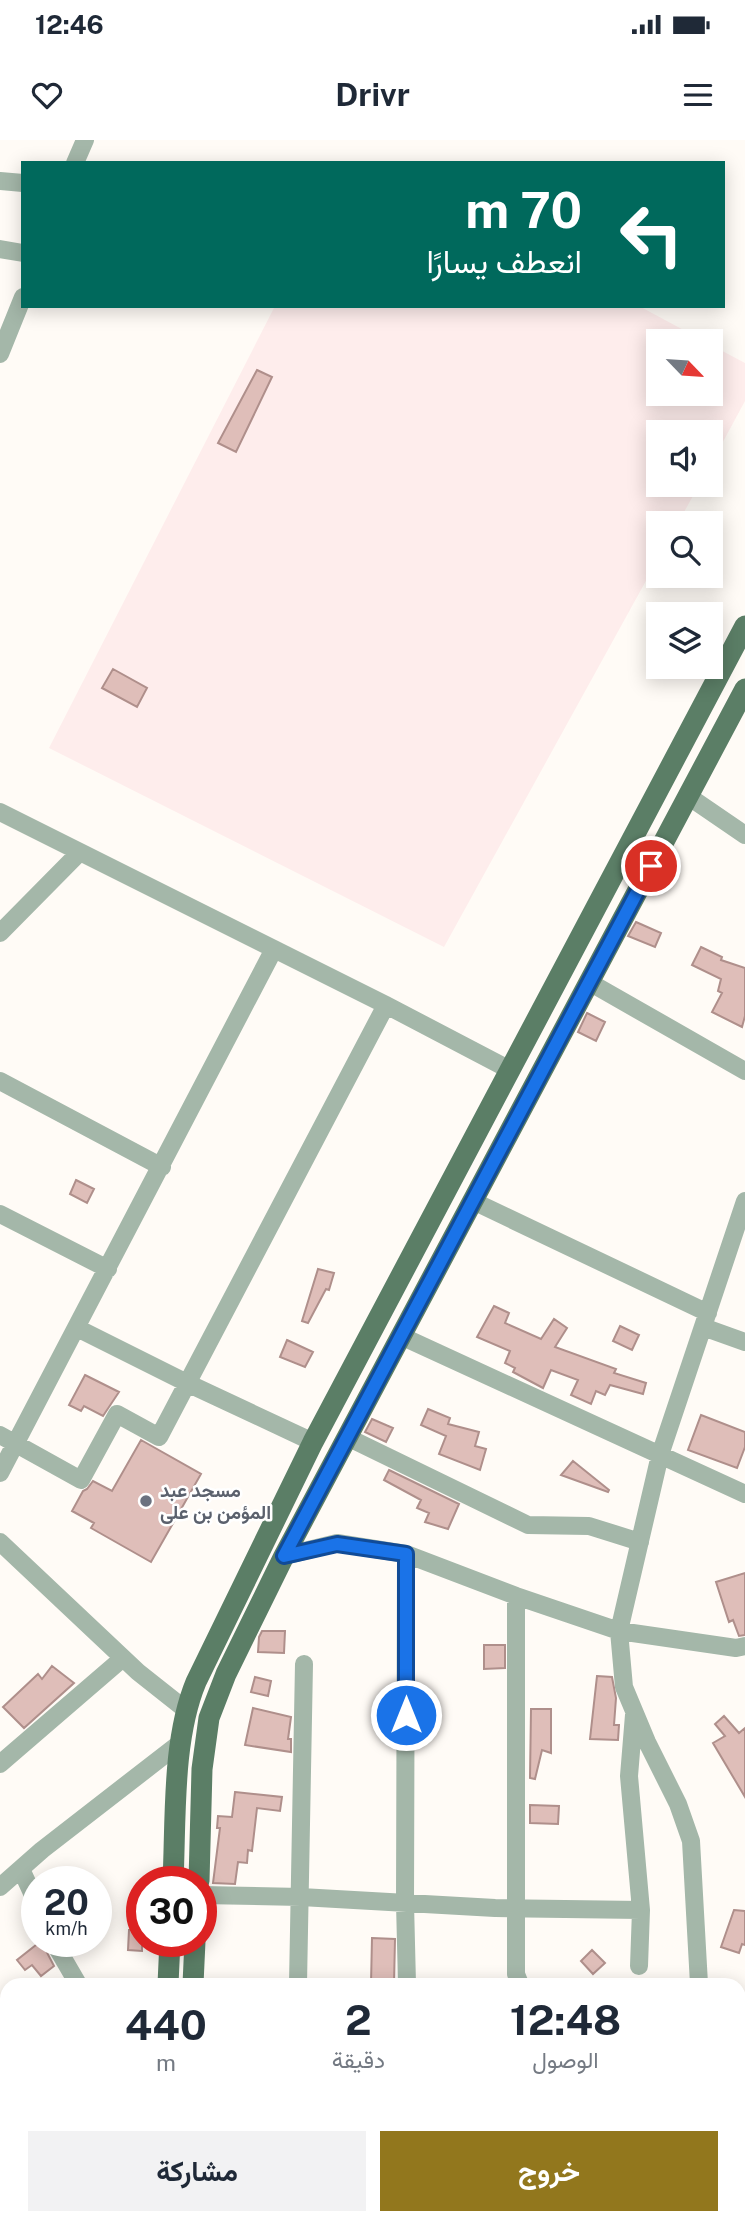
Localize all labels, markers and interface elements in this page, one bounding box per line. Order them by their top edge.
text: 12:46 [35,9,104,40]
icon: heart [28,76,66,114]
text: Drivr [335,76,410,113]
icon: menu [679,76,717,114]
text: 70 m [465,181,582,239]
icon: left [606,189,697,280]
text: انعطف يسارًا [426,243,582,280]
north arrow [646,329,723,406]
map controls [646,329,723,679]
button: sound [646,420,723,497]
button: search [646,511,723,588]
button: layers [646,602,723,679]
pin [621,836,681,896]
icon: arrive [632,847,670,885]
place label: مسجد عبد المؤمن بن على [160,1479,271,1525]
marker: مسجد عبد المؤمن بن على [138,1493,154,1509]
position arrow [369,1678,443,1752]
speed limit sign: 30 [126,1866,217,1957]
text: 20 [44,1882,89,1923]
text: km/h [45,1918,88,1939]
text: 2 [345,1995,372,2044]
text: 12:48 [510,1995,621,2044]
text: 440 [125,2000,207,2049]
text: دقيقة [332,2046,385,2073]
text: الوصول [532,2046,599,2073]
text: m [156,2049,176,2076]
button: مشاركة [28,2131,366,2211]
button: خروج [380,2131,718,2211]

